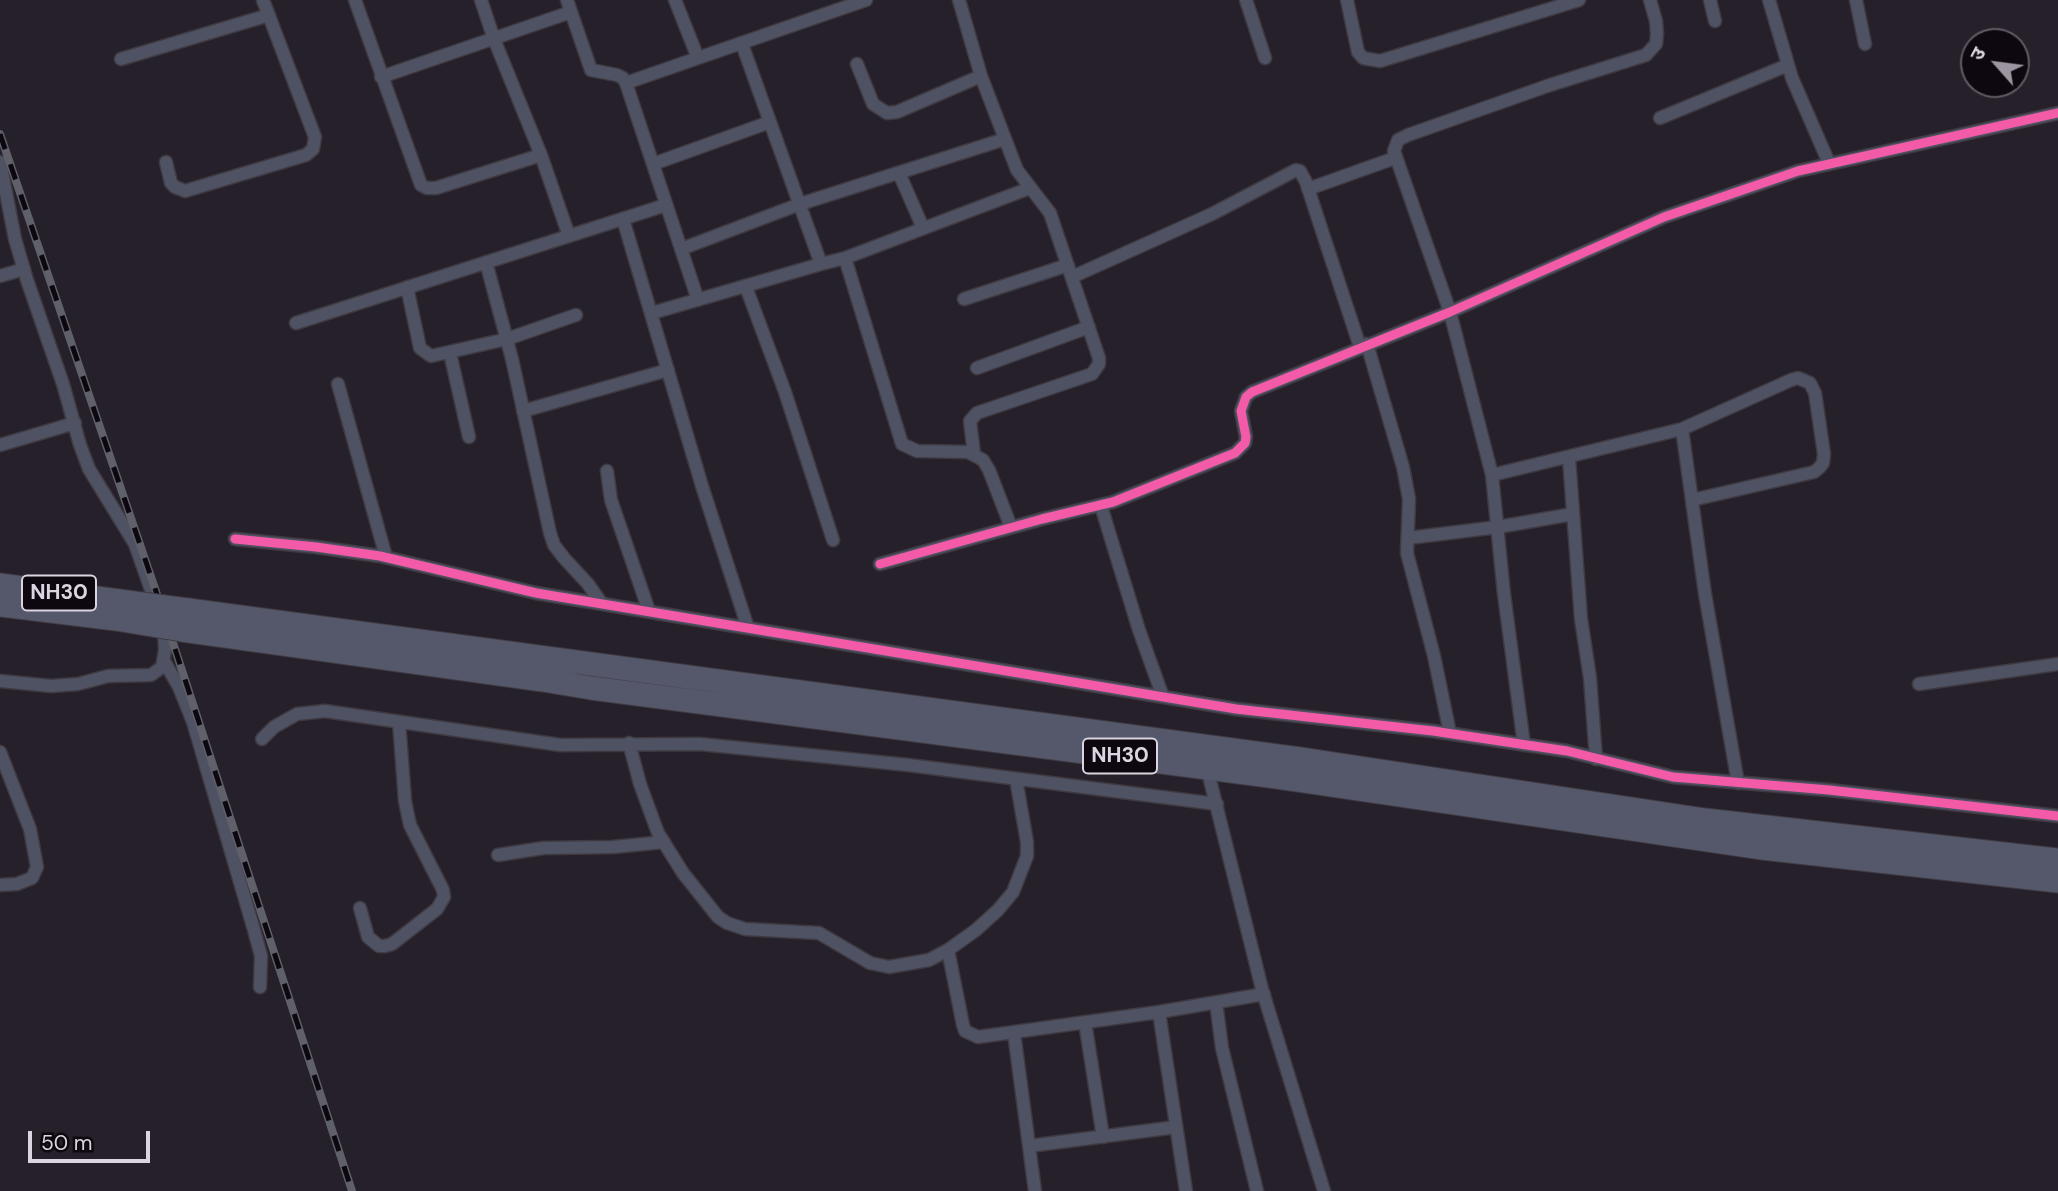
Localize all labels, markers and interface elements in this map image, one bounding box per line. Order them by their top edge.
north arrow [1960,28,2030,98]
text: उ [1964,43,1991,65]
road number: NH30 [22,576,96,610]
road number: NH30 [1083,738,1157,774]
scale bar [32,1118,154,1162]
text: 50 m [41,1129,92,1157]

